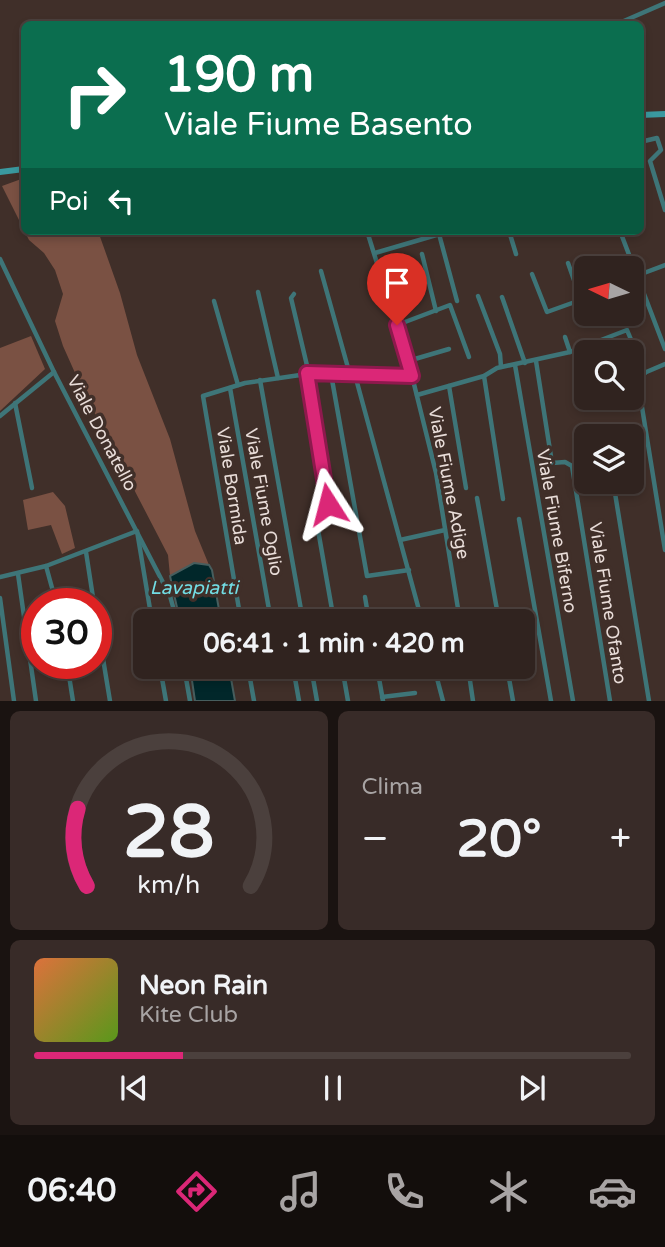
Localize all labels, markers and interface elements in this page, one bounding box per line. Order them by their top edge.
text: 190 m [164,46,314,105]
icon: right [49,49,140,140]
text: Viale Fiume Basento [164,106,473,144]
icon: left [102,182,140,220]
text: Poi [49,186,88,217]
pin [367,253,427,325]
north arrow [574,256,644,326]
map controls [574,256,644,494]
icon: arrive [378,264,416,302]
button: search [574,340,644,410]
street label: Viale Donatello [62,371,142,495]
street label: Viale Fiume Adige [423,405,475,561]
button: layers [574,424,644,494]
street label: Viale Bormida [212,426,252,546]
street label: Viale Fiume Oglio [240,427,288,578]
street label: Viale Fiume Biferno [532,447,582,615]
position arrow [291,467,365,541]
street label: Viale Fiume Ofanto [584,520,632,686]
water label: Lavapiatti [150,577,241,599]
speed limit sign: 30 [21,588,112,679]
text: 06:41 · 1 min · 420 m [203,628,465,659]
text: Clima [362,773,423,801]
text: 28 [123,790,214,878]
text: 20° [457,808,542,871]
text: − [362,816,389,862]
text: + [610,816,631,862]
text: km/h [137,870,200,900]
text: Neon Rain [139,970,268,1001]
text: Kite Club [139,1001,238,1029]
icon: previous [115,1069,153,1107]
icon: pause [314,1069,352,1107]
icon: next [513,1069,551,1107]
icon: directions [172,1167,221,1216]
icon: music [276,1167,325,1216]
icon: phone [380,1167,429,1216]
icon: climate [484,1167,533,1216]
icon: car [588,1167,637,1216]
text: 06:40 [28,1172,116,1210]

